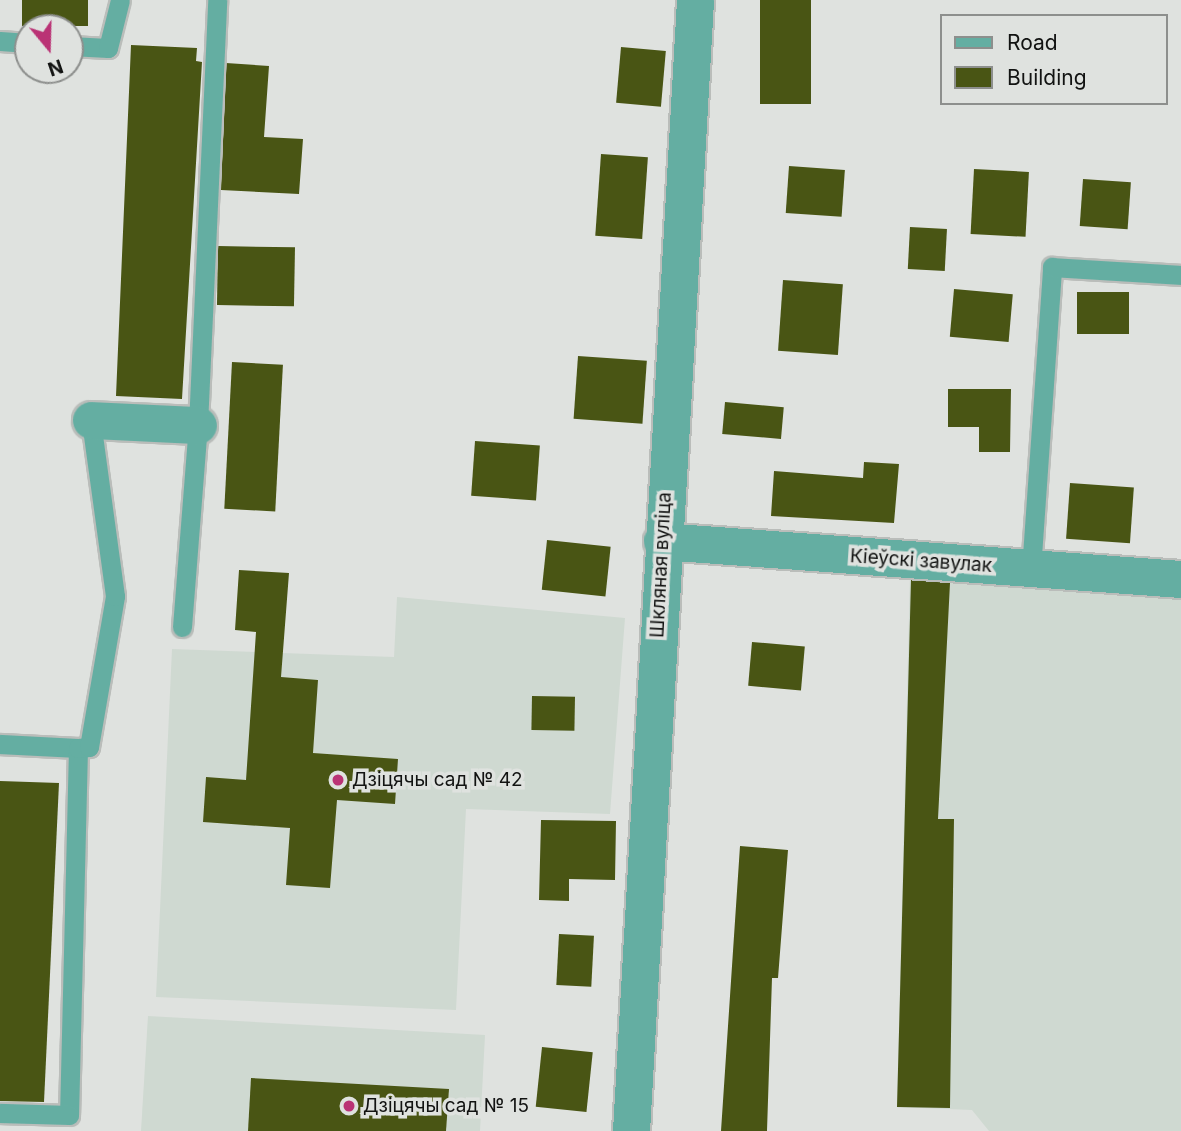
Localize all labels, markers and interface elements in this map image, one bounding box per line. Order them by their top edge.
north arrow [14,14,84,84]
legend [940,14,1167,105]
text: Road [1007,30,1058,55]
text: N [45,54,66,81]
text: Building [1007,65,1087,90]
street label: Шкляная вуліца [646,492,676,638]
street label: Кіеўскі завулак [849,545,993,577]
place label: Дзіцячы сад № 42 [352,769,523,791]
marker: Дзіцячы сад № 42 [330,772,346,788]
place label: Дзіцячы сад № 15 [363,1095,529,1117]
marker: Дзіцячы сад № 15 [341,1098,357,1114]

